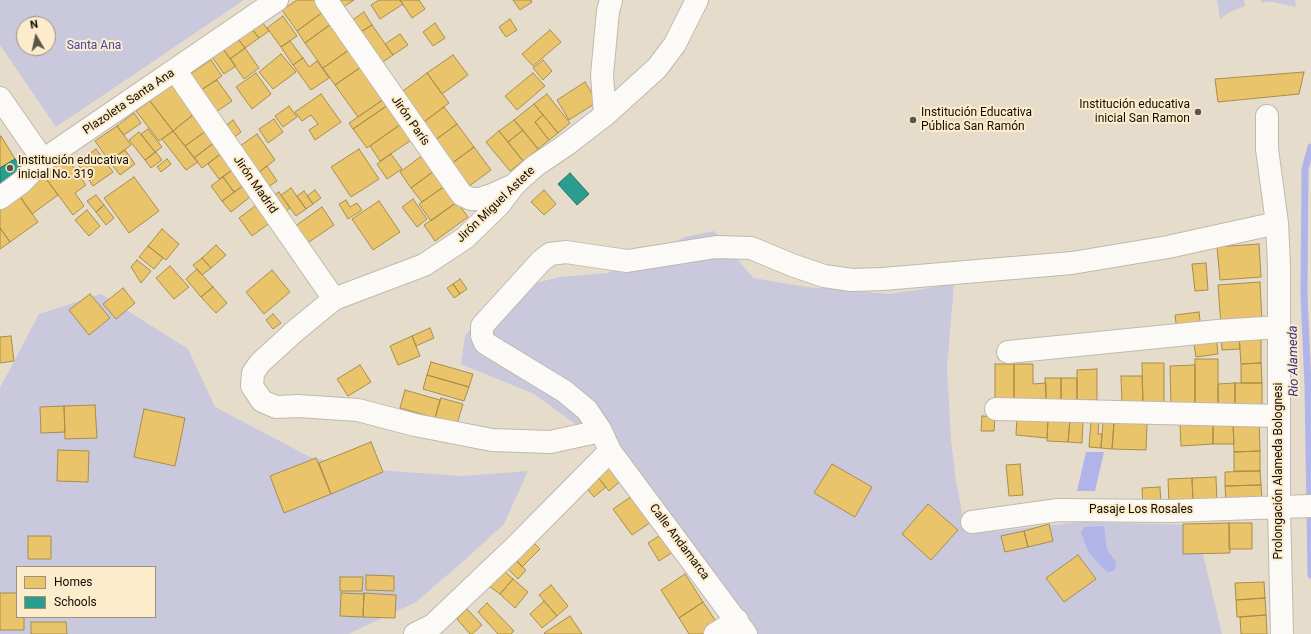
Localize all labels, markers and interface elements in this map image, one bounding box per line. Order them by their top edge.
north arrow [16,16,56,56]
text: N [29,18,39,32]
park label: Santa Ana [67,39,121,53]
street label: Plazoleta Santa Ana [81,66,177,138]
street label: Jirón París [388,93,432,149]
place label: Institución educativa inicial San Ramon [1079,98,1190,126]
place label: Institución Educativa Pública San Ramón [921,106,1032,134]
marker: Institución educativa inicial San Ramon [1193,107,1203,117]
marker: Institución Educativa Pública San Ramón [908,115,918,125]
street label: Jirón Madrid [230,153,280,217]
place label: Institución educativa inicial No. 319 [18,154,129,182]
marker: Institución educativa inicial No. 319 [5,163,15,173]
street label: Jirón Miguel Astete [454,164,538,246]
water label: Rio Alameda [1286,325,1302,397]
street label: Prolongación Alameda Bolognesi [1272,382,1286,560]
street label: Calle Andamarca [646,501,712,583]
street label: Pasaje Los Rosales [1089,503,1193,517]
legend [16,566,156,618]
text: Homes [54,575,92,589]
text: Schools [54,595,97,609]

